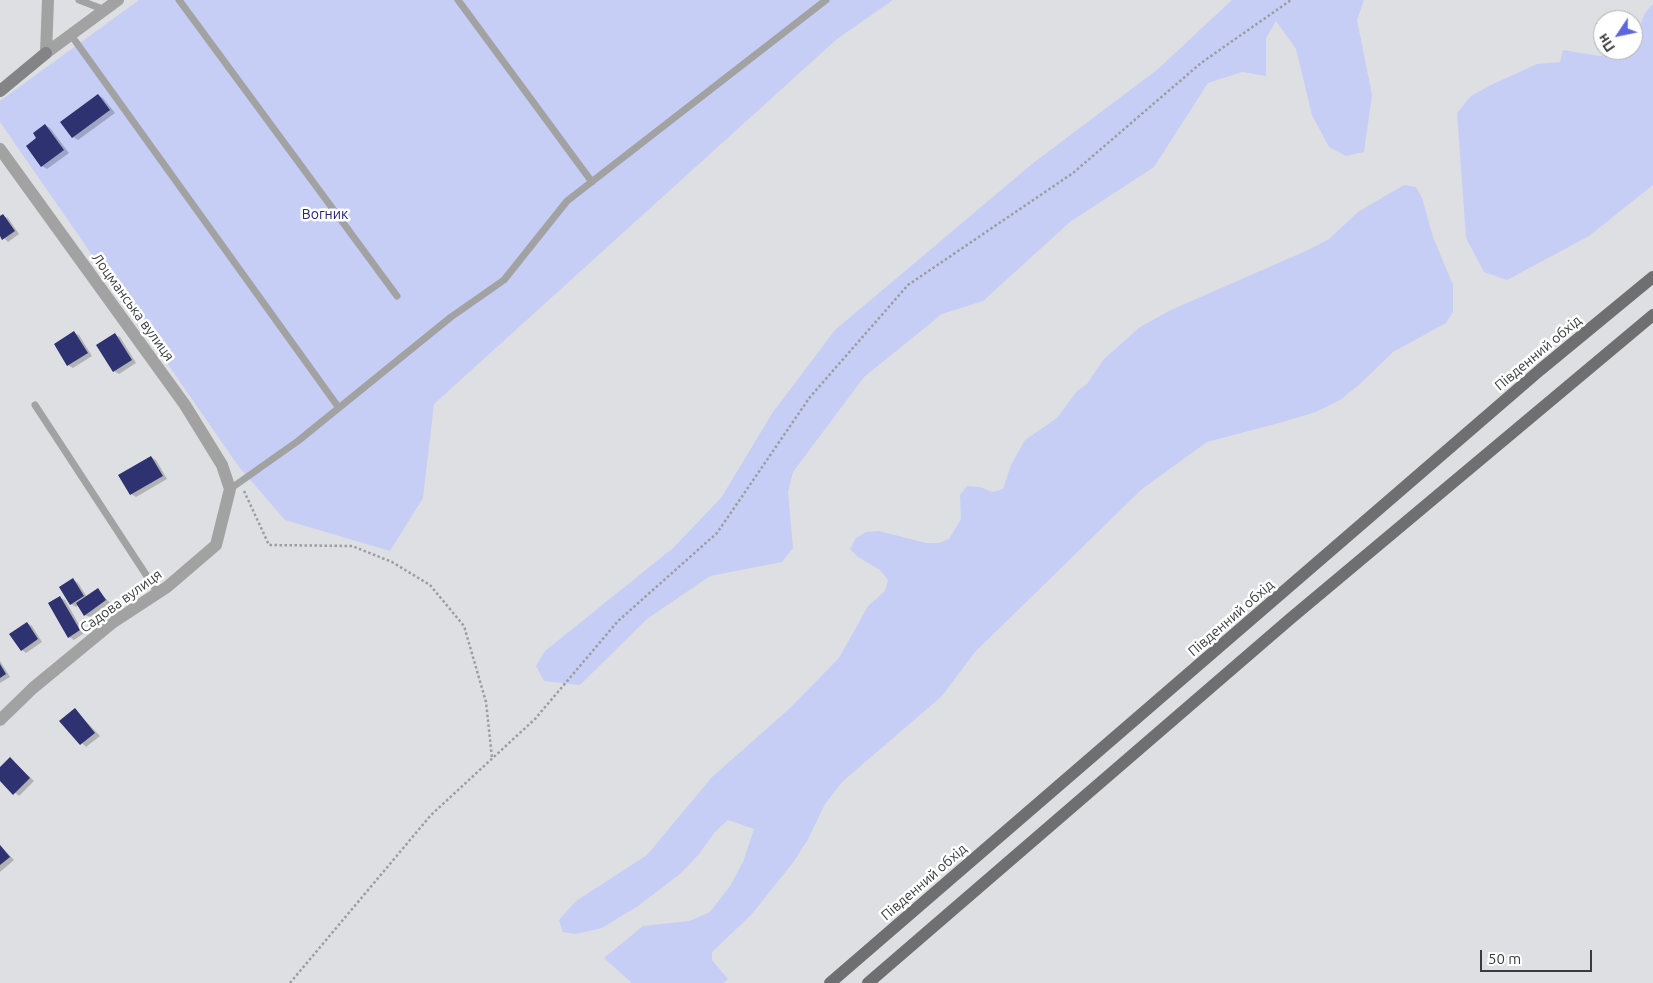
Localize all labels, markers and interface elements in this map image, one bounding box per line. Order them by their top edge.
north arrow [1593,10,1643,60]
text: Пн [1595,31,1618,55]
park label: Вогник [302,206,348,222]
street label: Лоцманська вулиця [88,250,178,364]
street label: Південний обхід [1491,312,1585,394]
street label: Садова вулиця [77,566,165,636]
street label: Південний обхід [1185,576,1277,660]
street label: Південний обхід [878,840,970,924]
scale bar [1483,940,1596,972]
text: 50 m [1488,950,1521,967]

